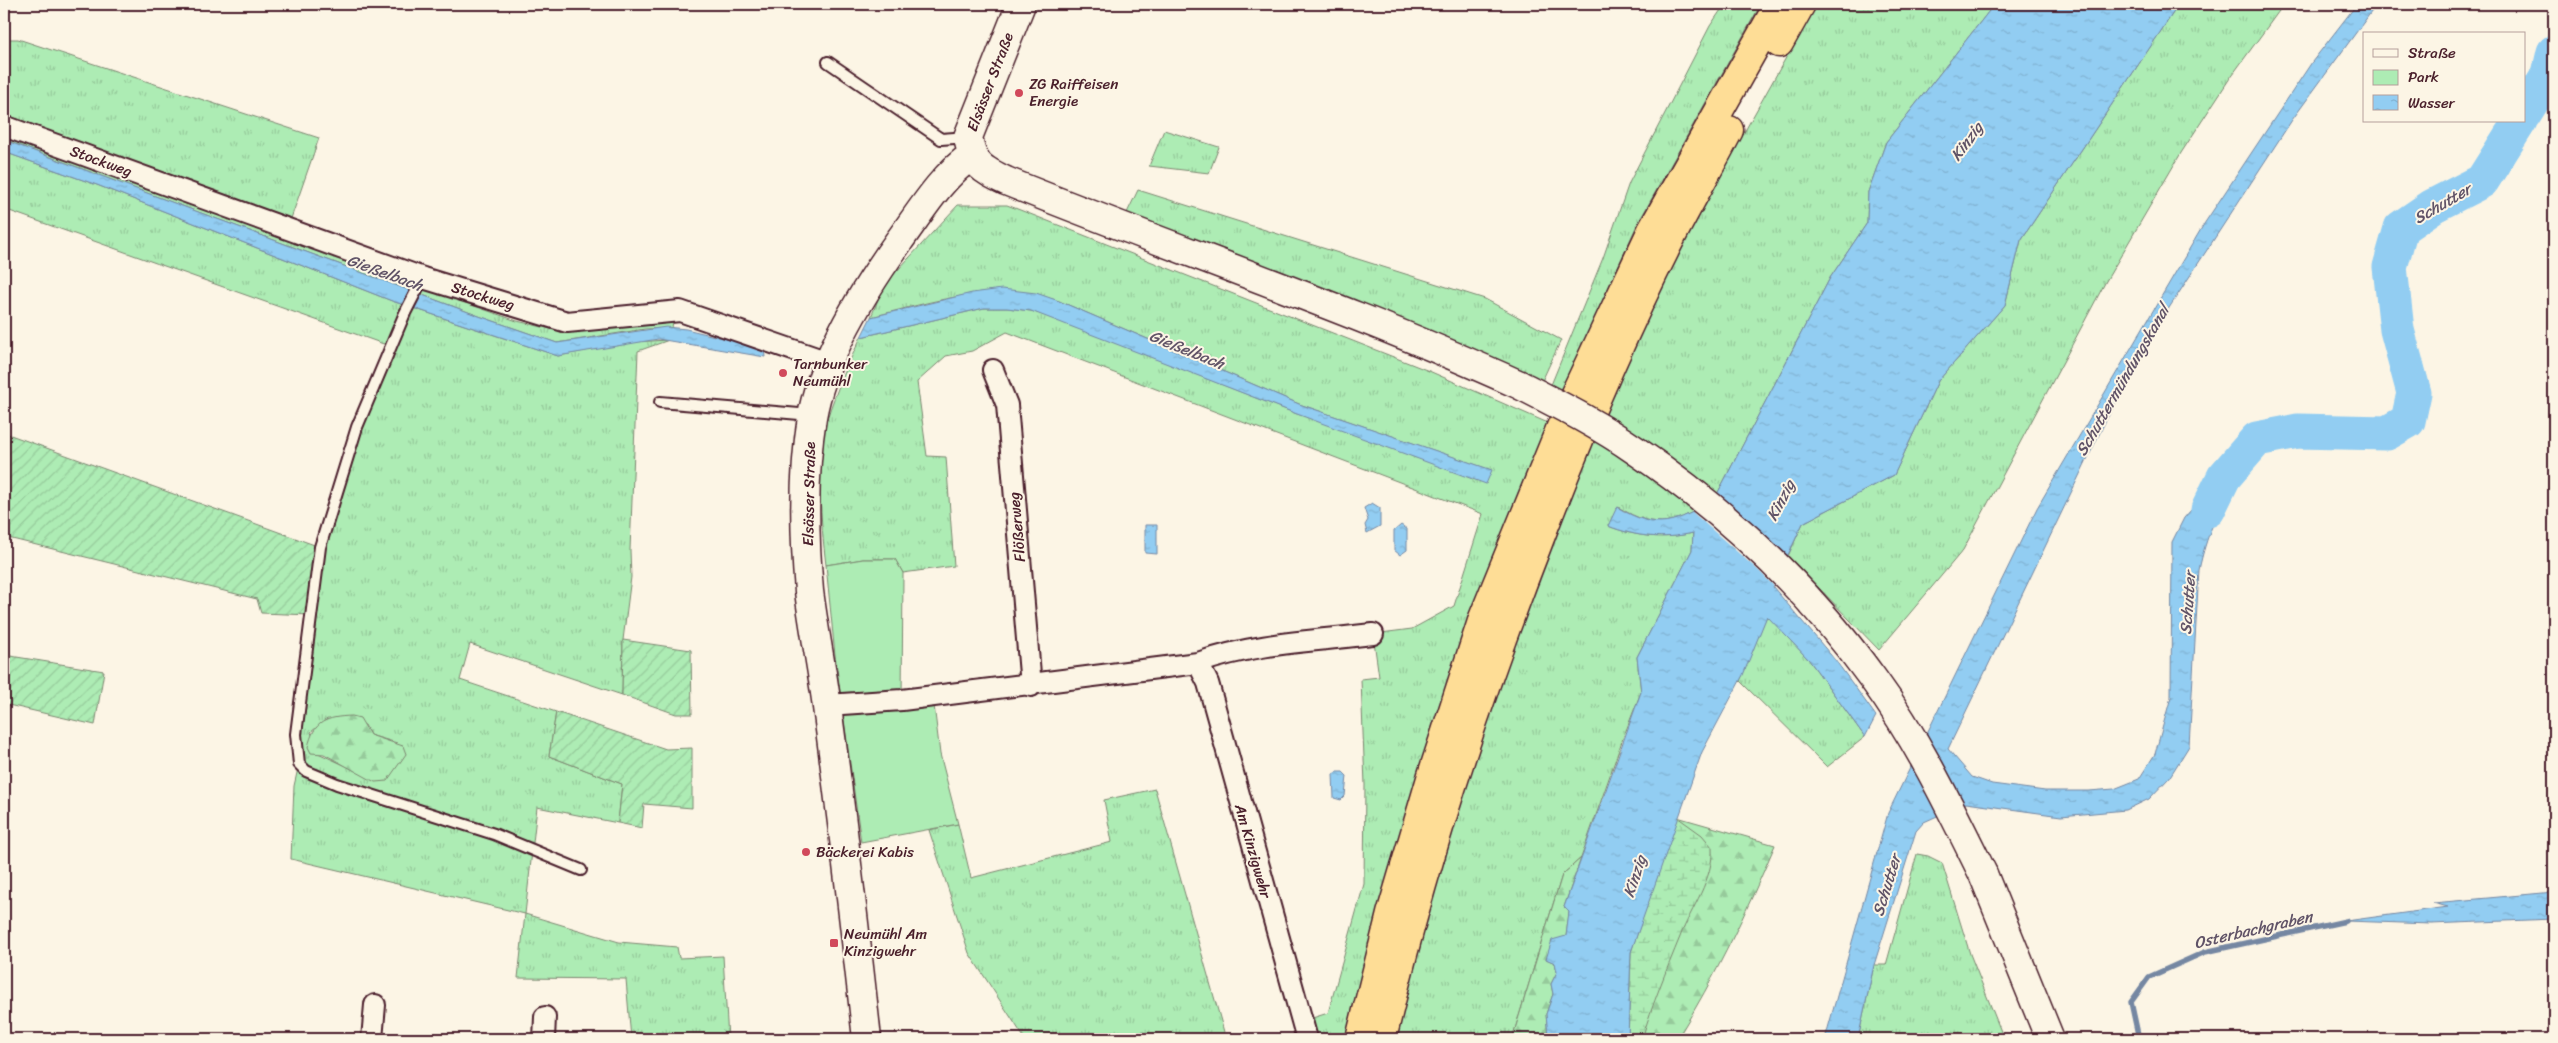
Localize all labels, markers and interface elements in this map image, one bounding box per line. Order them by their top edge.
street label: Elsässer Straße [959,29,1021,135]
legend [2363,32,2526,122]
text: Straße [2408,40,2456,66]
text: Park [2408,64,2439,90]
place label: ZG Raiffeisen Energie [1029,71,1118,114]
marker: ZG Raiffeisen Energie [1013,87,1025,99]
text: Wasser [2408,90,2456,116]
water label: Kinzig [1942,114,1992,167]
street label: Stockweg [66,138,136,184]
water label: Schutter [2408,174,2479,232]
water label: Gießelbach [343,245,428,300]
street label: Stockweg [448,274,518,318]
water label: Schuttermündungskanal [2067,296,2179,461]
water label: Gießelbach [1145,321,1230,378]
place label: Tarnbunker Neumühl [793,351,868,394]
marker: Tarnbunker Neumühl [777,367,789,379]
street label: Elsässer Straße [795,441,823,547]
water label: Kinzig [1758,473,1804,526]
street label: Flößerweg [1001,491,1033,563]
water label: Schutter [2171,568,2204,635]
street label: Am Kinzigwehr [1227,800,1279,902]
place label: Bäckerei Kabis [816,839,914,865]
marker: Bäckerei Kabis [800,846,812,858]
water label: Schutter [1863,848,1910,920]
water label: Kinzig [1614,849,1655,901]
water label: Osterbachgraben [2191,901,2318,957]
place label: Neumühl Am Kinzigwehr [844,921,928,964]
marker: Neumühl Am Kinzigwehr [828,937,840,949]

